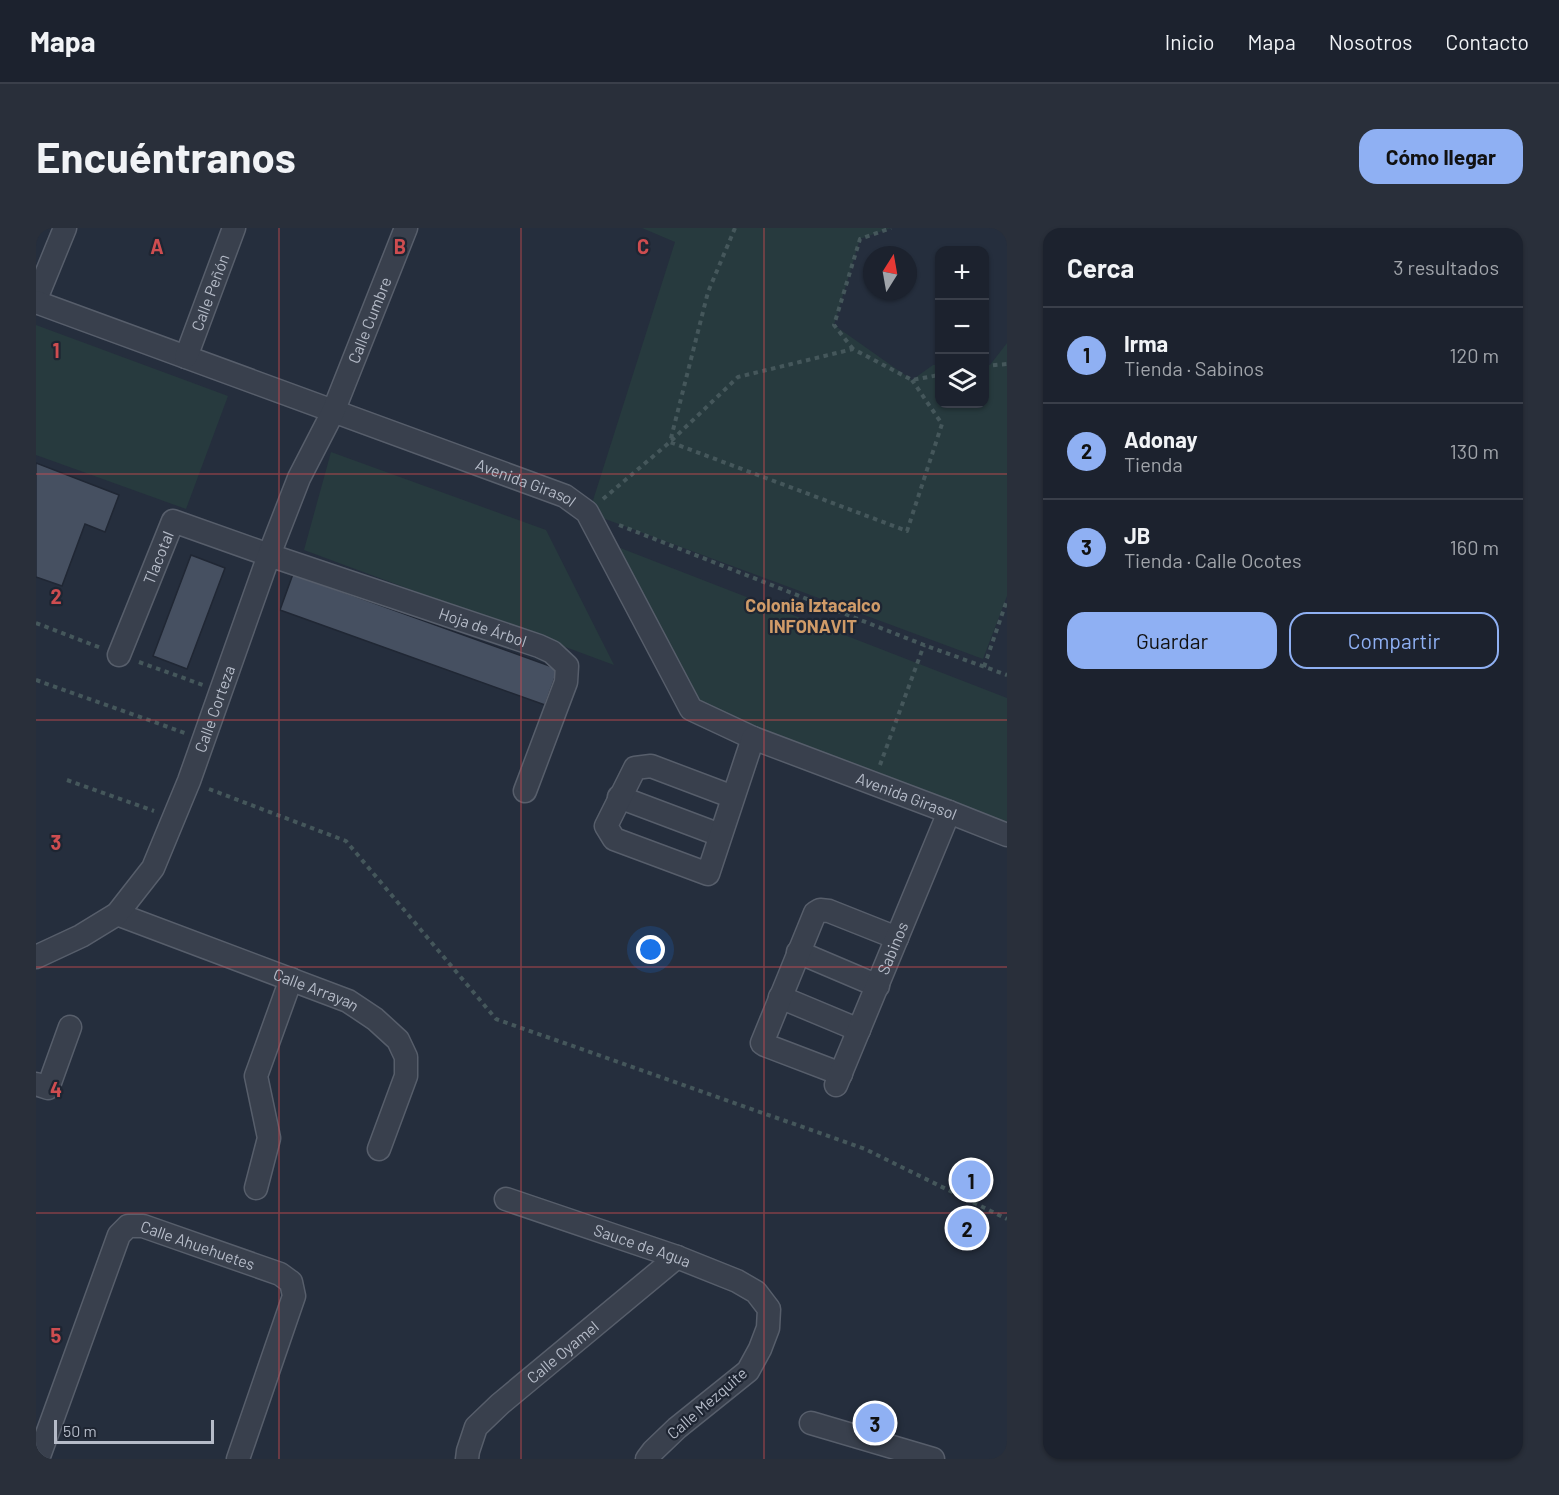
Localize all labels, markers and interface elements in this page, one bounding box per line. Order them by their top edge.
text: Mapa [30,24,96,58]
text: Inicio [1165,29,1215,54]
text: Mapa [1248,29,1296,54]
text: Nosotros [1329,29,1412,54]
text: Contacto [1445,29,1529,54]
button: Cómo llegar [1359,129,1523,184]
text: Encuéntranos [36,131,296,181]
text: A [150,234,164,258]
text: B [394,234,406,258]
text: C [637,234,649,258]
north arrow [863,246,917,300]
map controls [935,246,989,408]
button: + [935,246,989,300]
street label: Calle Peñón [187,251,233,333]
text: Cerca [1067,252,1134,283]
text: 3 resultados [1393,255,1499,279]
street label: Calle Cumbre [343,274,395,366]
button: − [935,300,989,354]
text: Irma [1124,330,1168,356]
text: 1 [52,338,60,362]
text: 1 [1083,343,1090,367]
text: 120 m [1449,343,1499,367]
button: layers [935,354,989,408]
text: Tienda · Sabinos [1124,356,1264,380]
text: Adonay [1124,426,1198,452]
text: 2 [1081,439,1092,463]
text: 130 m [1450,439,1499,463]
text: Tienda [1124,452,1183,476]
street label: Avenida Girasol [473,454,580,510]
text: JB [1124,522,1150,548]
street label: Tlacotal [139,528,177,587]
text: 3 [1081,535,1092,559]
text: 160 m [1450,535,1499,559]
text: Tienda · Calle Ocotes [1124,548,1302,572]
text: 2 [50,584,62,608]
district label: Colonia Iztacalco INFONAVIT [745,594,881,637]
street label: Hoja de Árbol [437,603,529,650]
button: Guardar [1067,612,1277,669]
button: Compartir [1289,612,1499,669]
street label: Calle Corteza [190,663,238,755]
street label: Avenida Girasol [854,768,960,823]
text: 3 [51,830,61,854]
street label: Sabinos [873,919,911,977]
your location [636,935,665,964]
street label: Calle Arrayan [271,964,363,1015]
text: 4 [50,1077,62,1101]
pin: 1 [952,1158,990,1202]
pin: 2 [948,1206,986,1250]
street label: Calle Ahuehuetes [138,1216,258,1273]
street label: Sauce de Agua [592,1220,694,1271]
street label: Calle Oyamel [523,1316,602,1387]
text: 5 [51,1323,62,1347]
street label: Calle Mezquite [663,1363,750,1442]
pin: 3 [856,1400,894,1446]
scale bar [54,1417,214,1444]
text: 50 m [63,1421,97,1440]

